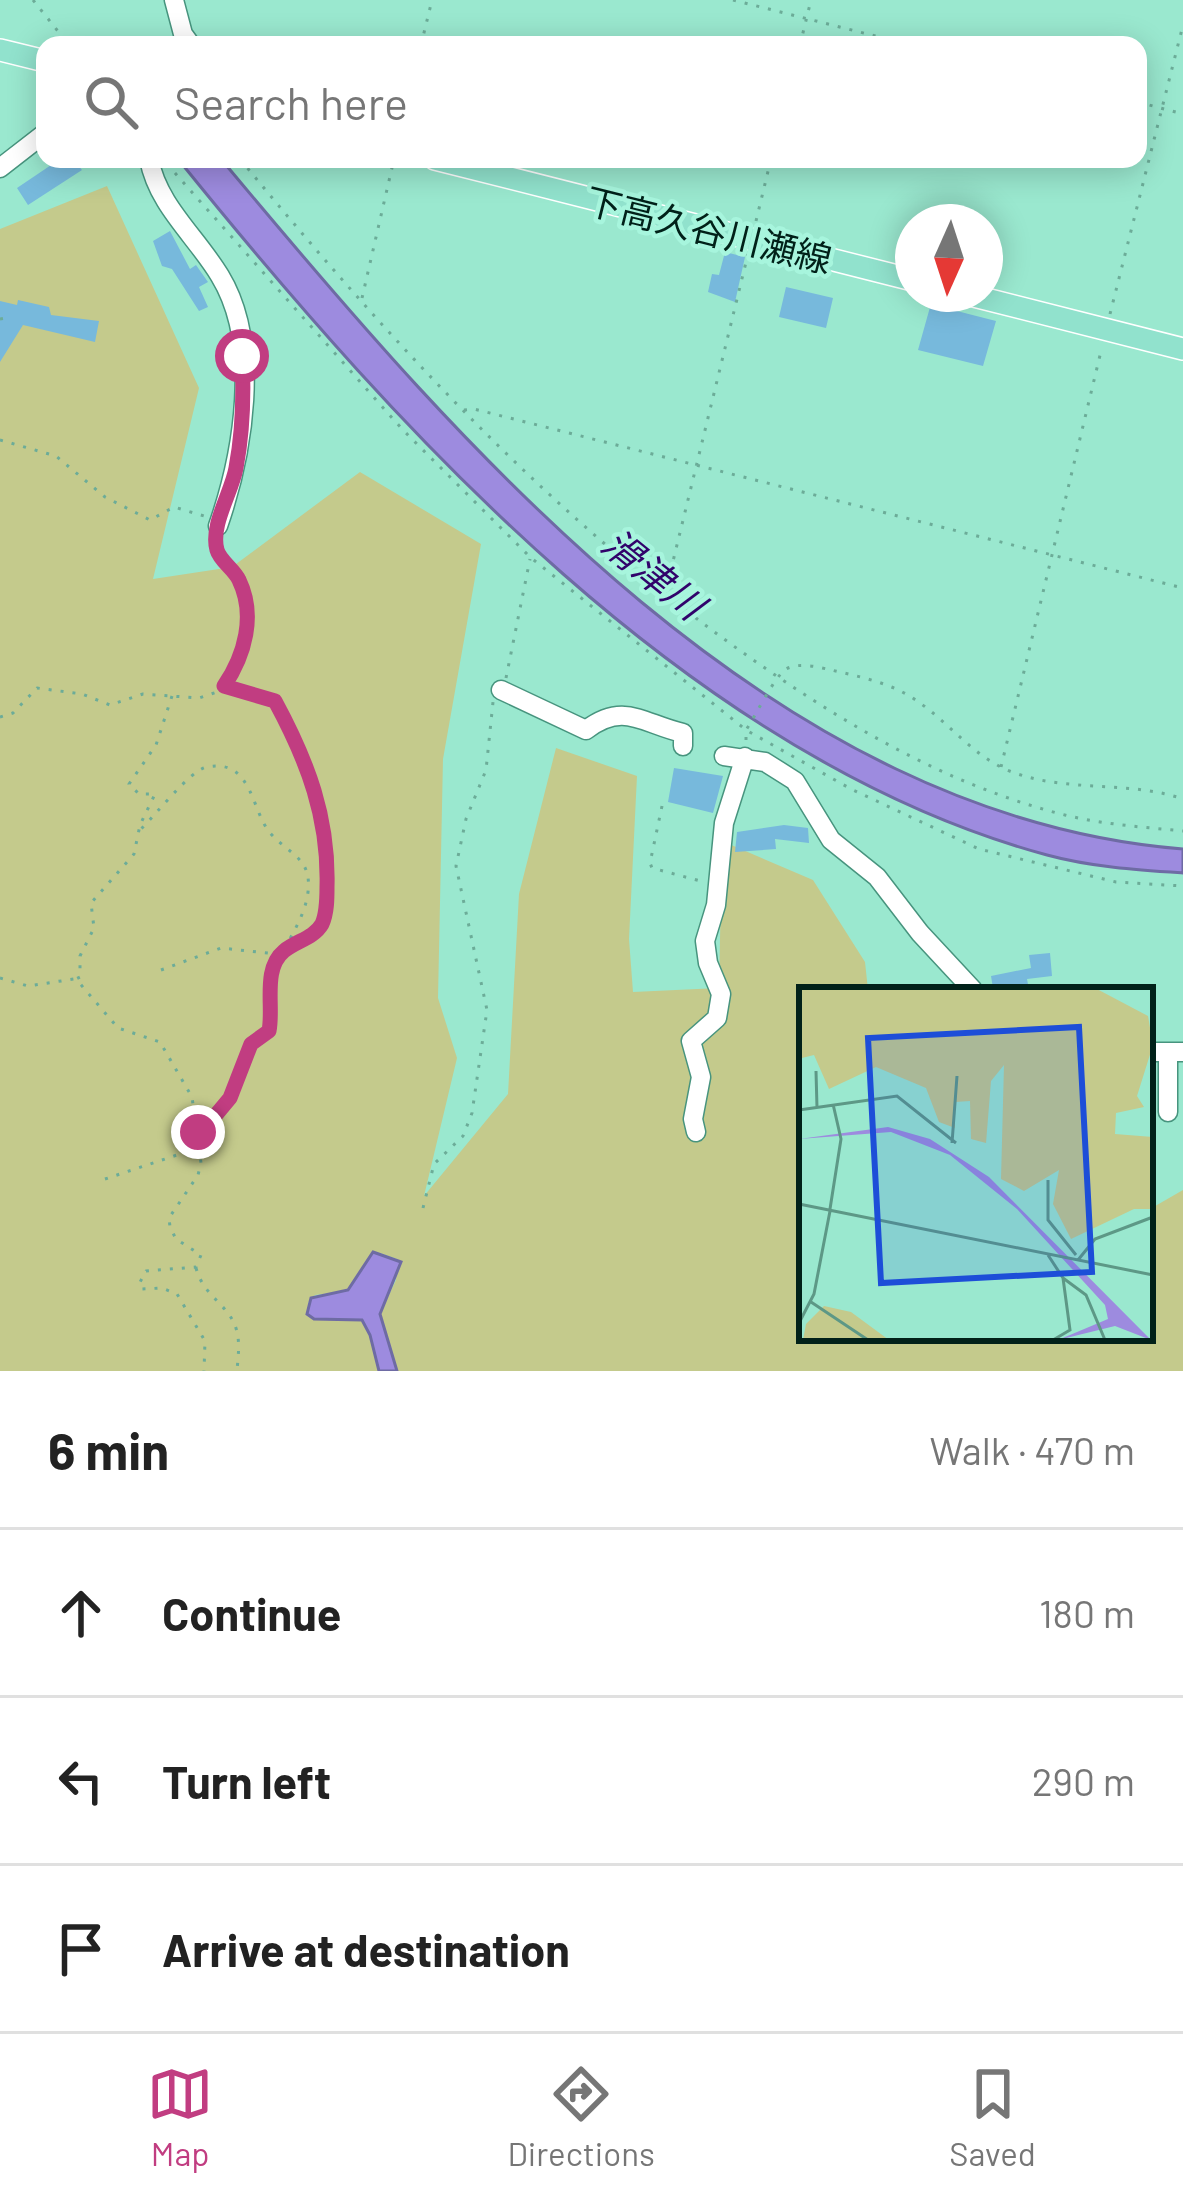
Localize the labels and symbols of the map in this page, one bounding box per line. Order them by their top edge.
street label: 下高久谷川瀬線 [582,178,836,280]
north arrow [895,204,1003,312]
route start [215,329,269,383]
water label: 滑津川 [594,518,717,631]
inset map [799,987,1153,1341]
route end [171,1105,225,1159]

